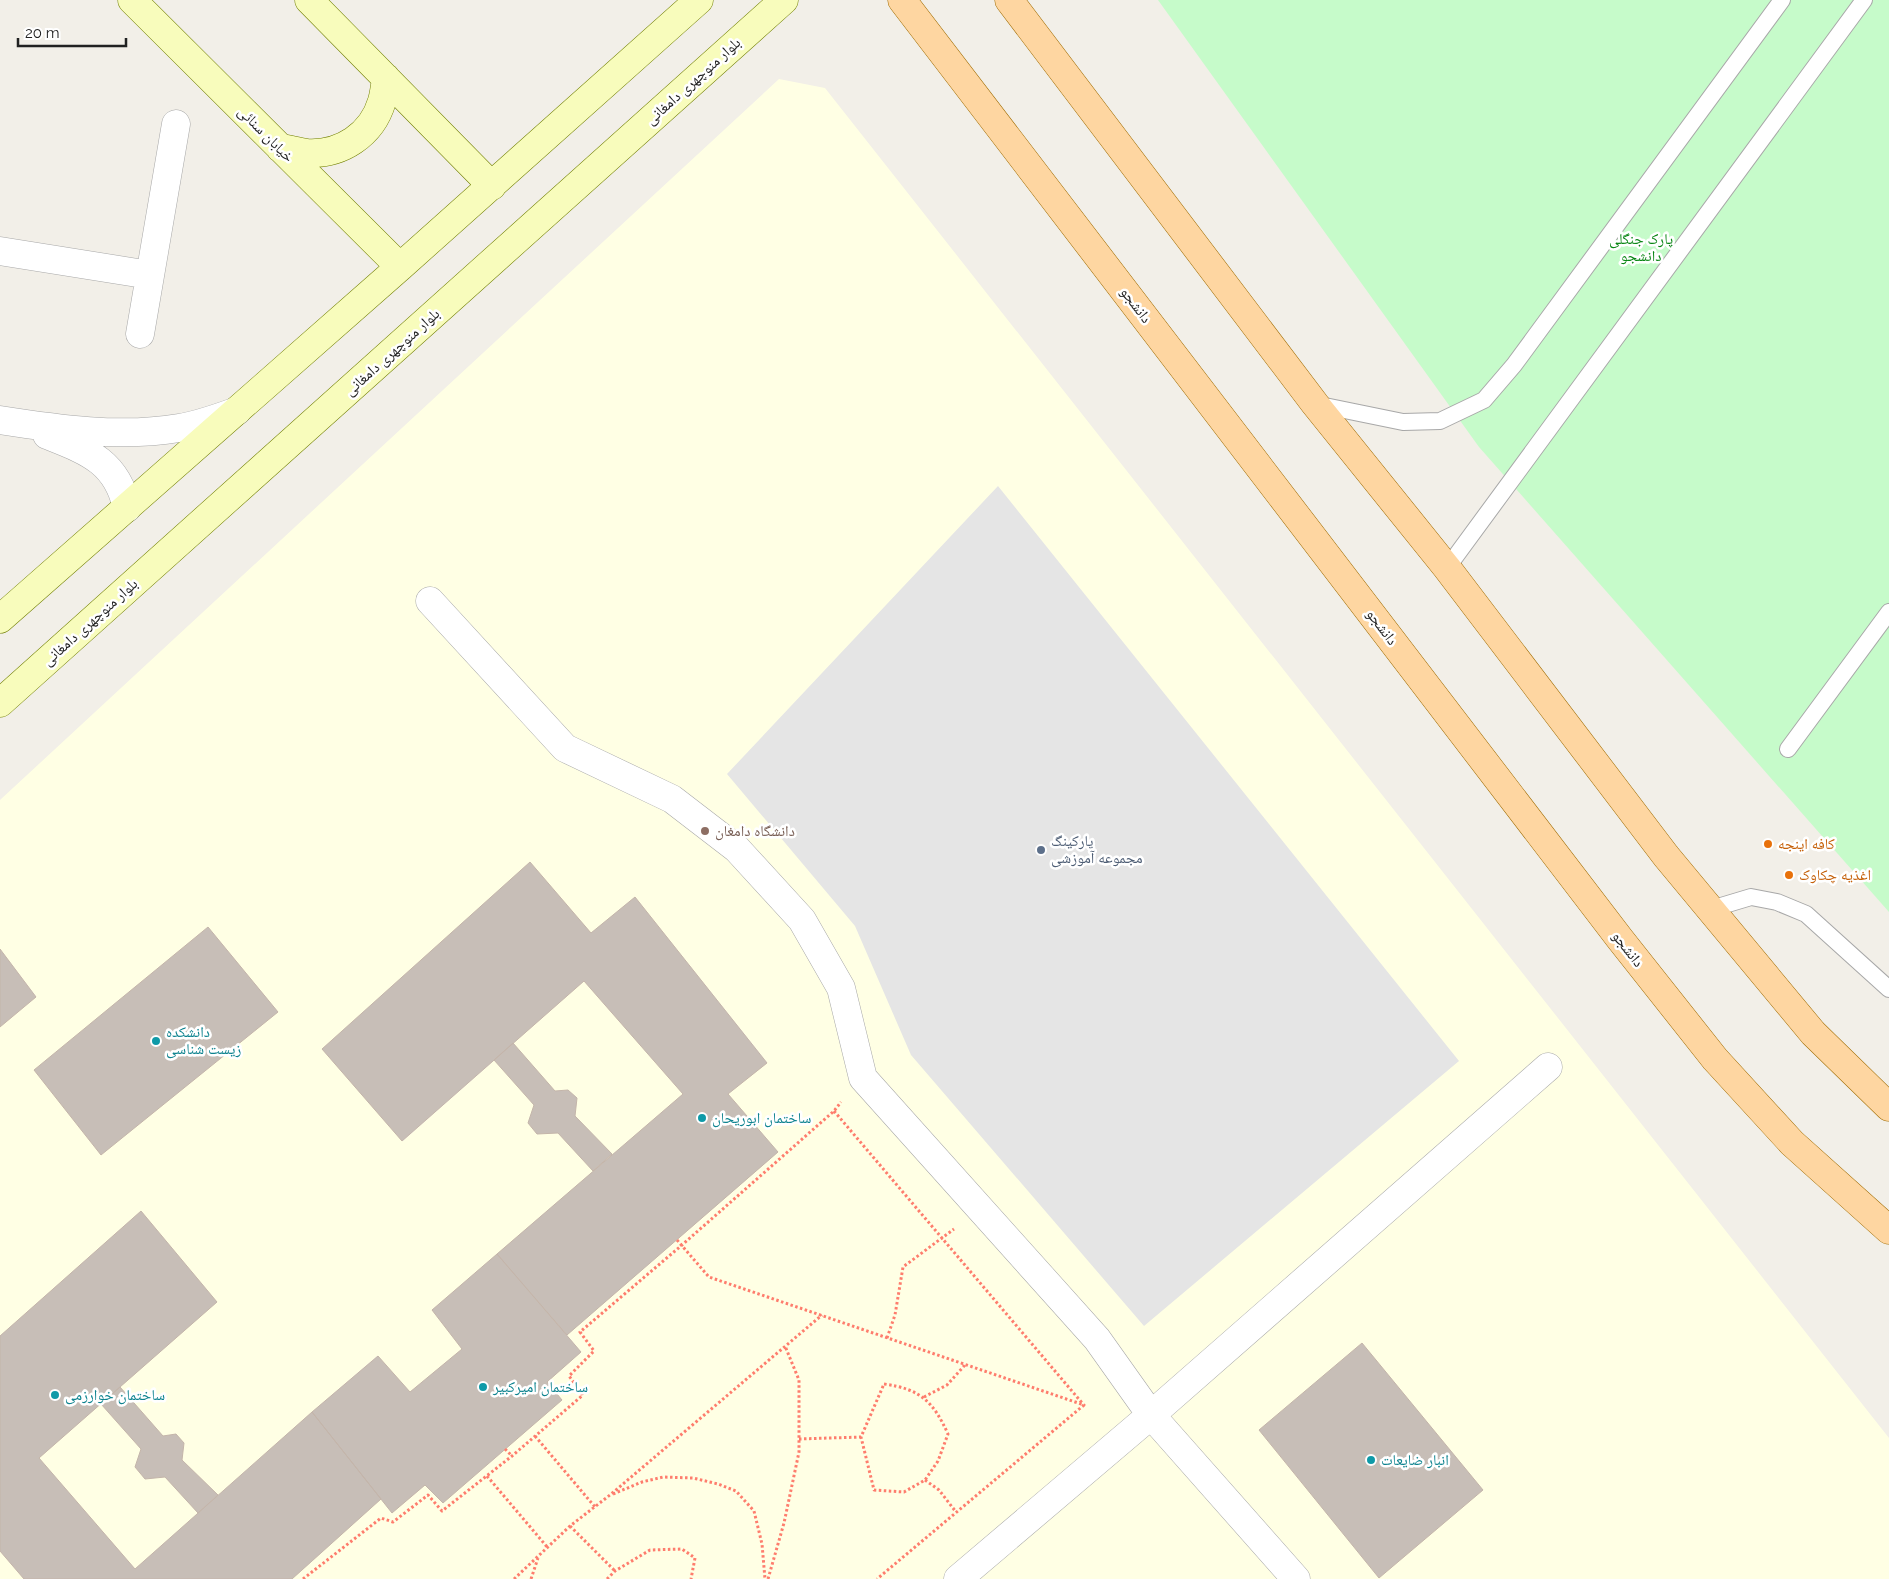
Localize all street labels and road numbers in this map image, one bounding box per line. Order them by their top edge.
street label: بلوار منوچهری دامغانی [642,34,745,129]
street label: خیابان سنائی [234,102,298,167]
street label: دانشجو [1117,283,1155,327]
street label: بلوار منوچهری دامغانی [341,305,444,400]
street label: بلوار منوچهری دامغانی [39,575,142,670]
street label: دانشجو [1363,605,1401,649]
street label: دانشجو [1608,927,1648,971]

